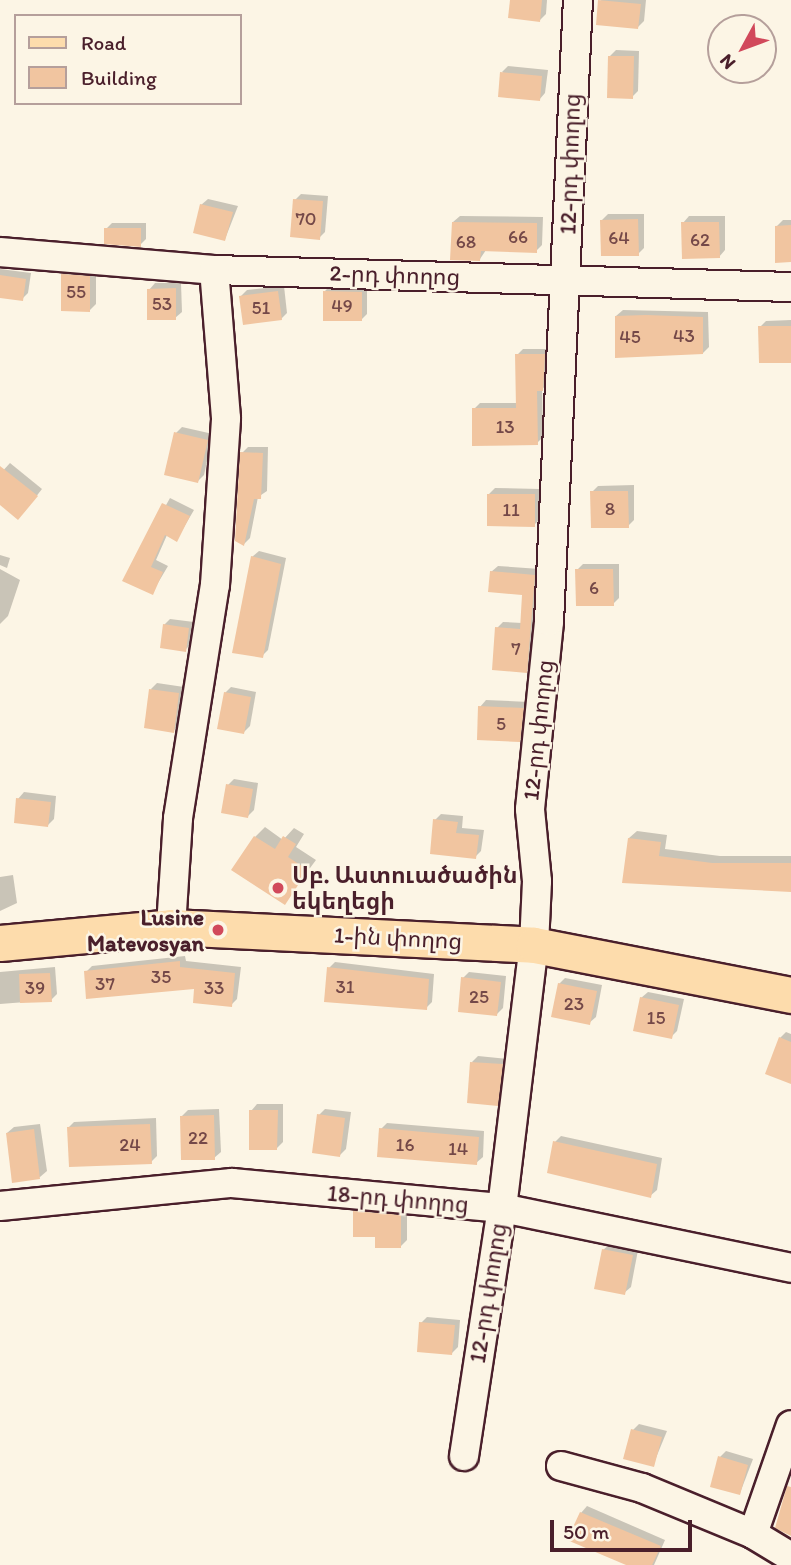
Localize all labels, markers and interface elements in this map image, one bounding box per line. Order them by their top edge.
legend [14,14,242,105]
north arrow [707,14,777,84]
text: Road [81,30,126,55]
text: N [714,49,740,74]
text: Building [81,65,157,90]
street label: 12-րդ փողոց [554,93,586,235]
house number: 70 [295,208,317,230]
house number: 66 [508,226,528,248]
house number: 64 [608,227,630,249]
house number: 62 [690,229,710,251]
house number: 68 [456,231,476,253]
street label: 2-րդ փողոց [329,259,461,291]
house number: 55 [66,281,86,303]
house number: 53 [152,293,172,315]
house number: 49 [331,295,353,317]
house number: 51 [252,297,270,319]
house number: 43 [673,325,695,347]
house number: 45 [619,326,641,348]
house number: 13 [495,416,515,438]
house number: 8 [605,498,615,520]
house number: 11 [502,499,520,521]
house number: 6 [589,577,599,599]
house number: 7 [511,638,521,660]
street label: 12-րդ փողոց [517,658,559,802]
house number: 5 [496,713,506,735]
place label: Սբ. Աստուածածին եկեղեցի [292,861,518,915]
marker: Սբ. Աստուածածին եկեղեցի [270,880,286,896]
place label: Lusine Matevosyan [87,903,204,957]
street label: 1-ին փողոց [333,921,463,955]
marker: Lusine Matevosyan [210,922,226,938]
house number: 35 [151,966,171,988]
house number: 37 [95,973,115,995]
house number: 31 [335,976,355,998]
house number: 39 [25,977,45,999]
house number: 33 [204,977,224,999]
house number: 25 [469,986,489,1008]
house number: 23 [564,993,584,1015]
house number: 15 [647,1007,665,1029]
house number: 22 [188,1127,208,1149]
house number: 24 [119,1134,141,1156]
house number: 16 [396,1134,414,1156]
house number: 14 [448,1138,468,1160]
street label: 18-րդ փողոց [326,1179,470,1219]
street label: 12-րդ փողոց [463,1221,513,1365]
scale bar [553,1506,695,1550]
text: 50 m [563,1519,609,1544]

